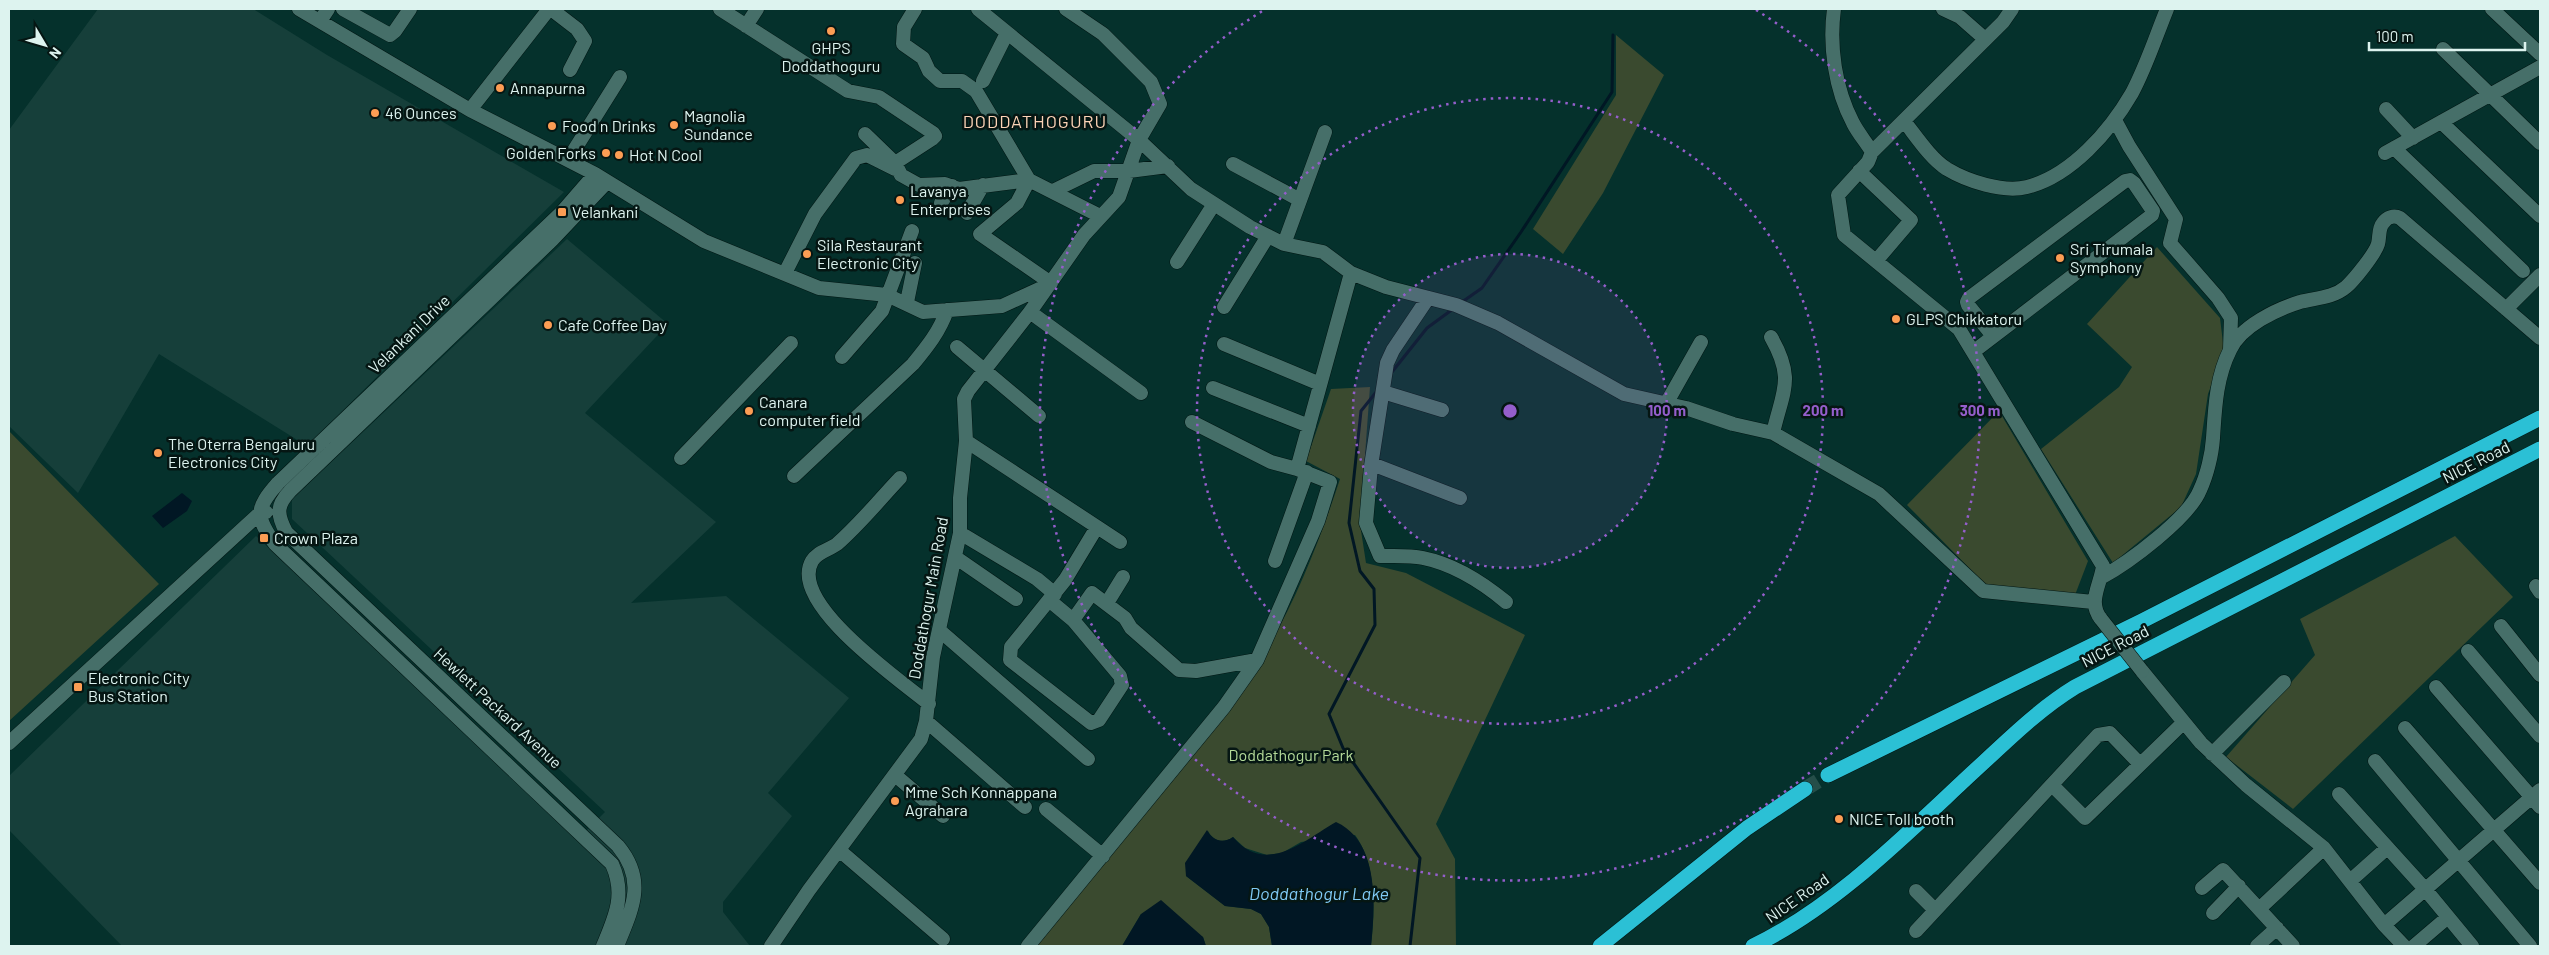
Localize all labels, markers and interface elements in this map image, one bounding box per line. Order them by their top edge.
north arrow [20,20,70,70]
scale bar [2369,20,2525,52]
marker: GHPS Doddathoguru [825,25,837,37]
text: 100 m [2376,27,2414,45]
place label: GHPS Doddathoguru [782,38,880,75]
text: N [46,44,65,62]
place label: Annapurna [510,78,585,97]
marker: Annapurna [494,82,506,94]
place label: 46 Ounces [385,103,457,122]
place label: Magnolia Sundance [684,106,753,143]
marker: 46 Ounces [369,107,381,119]
district label: DODDATHOGURU [963,110,1107,132]
place label: Food n Drinks [562,116,656,135]
marker: Magnolia Sundance [668,119,680,131]
marker: Food n Drinks [546,120,558,132]
place label: Golden Forks [506,143,596,162]
place label: Hot N Cool [629,145,702,164]
marker: Golden Forks [600,147,612,159]
marker: Hot N Cool [613,149,625,161]
place label: Lavanya Enterprises [910,181,991,218]
marker: Lavanya Enterprises [894,194,906,206]
place label: Velankani [572,202,638,221]
marker: Velankani [556,206,568,218]
place label: Sila Restaurant Electronic City [817,235,922,272]
place label: Sri Tirumala Symphony [2070,239,2153,276]
marker: Sila Restaurant Electronic City [801,248,813,260]
marker: Sri Tirumala Symphony [2054,252,2066,264]
street label: Velankani Drive [364,290,453,377]
place label: GLPS Chikkatoru [1906,309,2022,328]
marker: GLPS Chikkatoru [1890,313,1902,325]
place label: Cafe Coffee Day [558,315,667,334]
marker: Cafe Coffee Day [542,319,554,331]
place label: Canara computer field [759,392,861,429]
text: 100 m [1648,401,1686,419]
text: 200 m [1802,401,1844,419]
text: 300 m [1960,401,2000,419]
centre of rings [1501,402,1519,420]
marker: Canara computer field [743,405,755,417]
place label: The Oterra Bengaluru Electronics City [168,434,315,471]
street label: NICE Road [2439,437,2513,487]
marker: The Oterra Bengaluru Electronics City [152,447,164,459]
street label: Doddathogur Main Road [904,515,951,680]
place label: Crown Plaza [274,528,358,547]
marker: Crown Plaza [258,532,270,544]
street label: NICE Road [2078,621,2152,671]
street label: Hewlett Packard Avenue [431,643,566,772]
place label: Electronic City Bus Station [88,668,190,705]
marker: Electronic City Bus Station [72,681,84,693]
park label: Doddathogur Park [1229,745,1353,764]
place label: Mme Sch Konnappana Agrahara [905,782,1057,819]
marker: Mme Sch Konnappana Agrahara [889,795,901,807]
place label: NICE Toll booth [1849,809,1954,828]
marker: NICE Toll booth [1833,813,1845,825]
street label: NICE Road [1761,869,1832,926]
water label: Doddathogur Lake [1249,882,1389,904]

